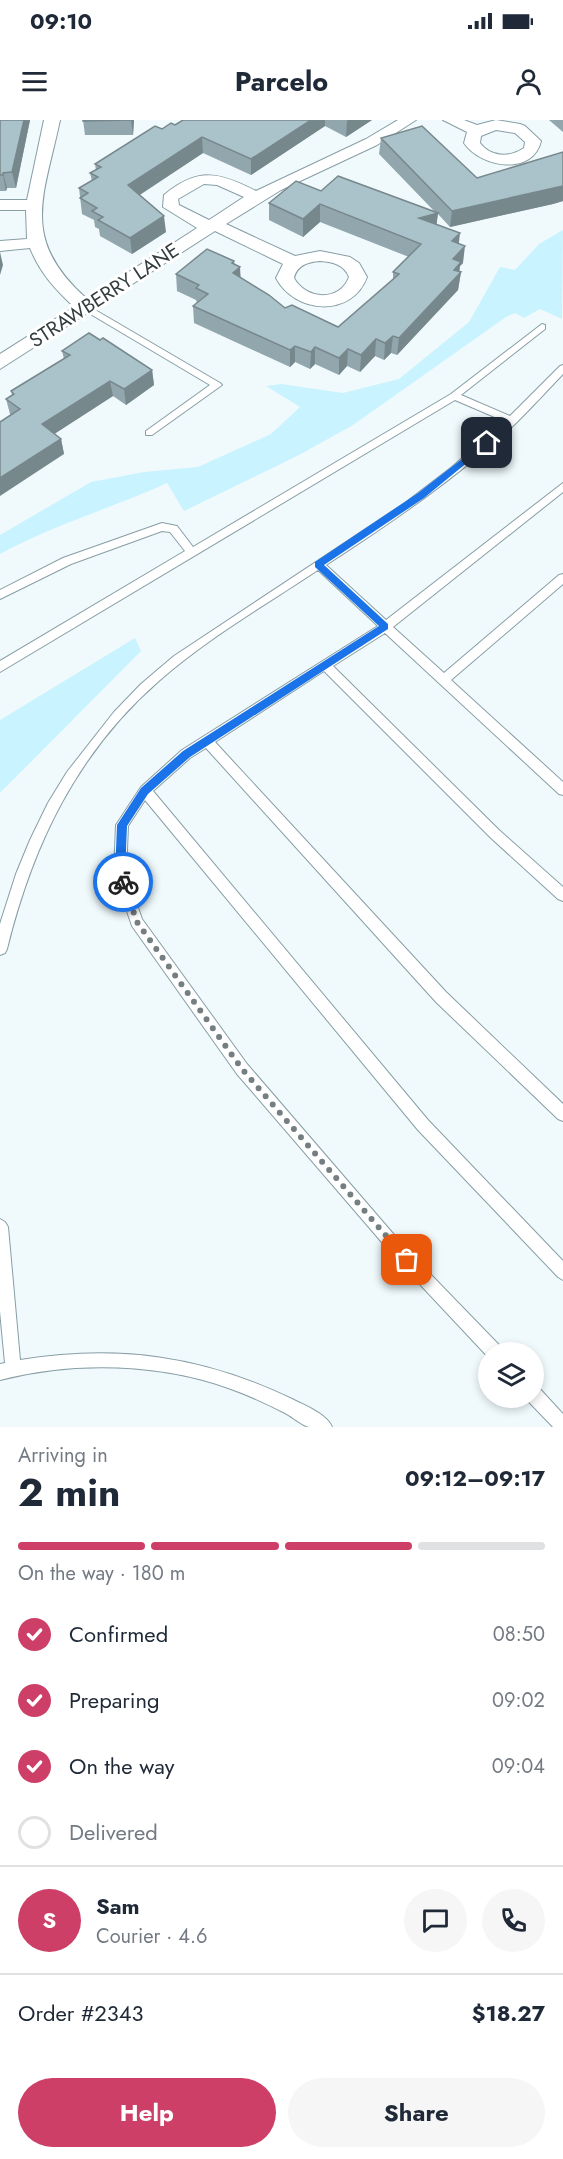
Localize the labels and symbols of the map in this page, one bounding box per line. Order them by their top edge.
street label: STRAWBERRY LANE [24,236,185,355]
pin [461,417,512,468]
courier [93,852,153,912]
pin [381,1234,432,1285]

